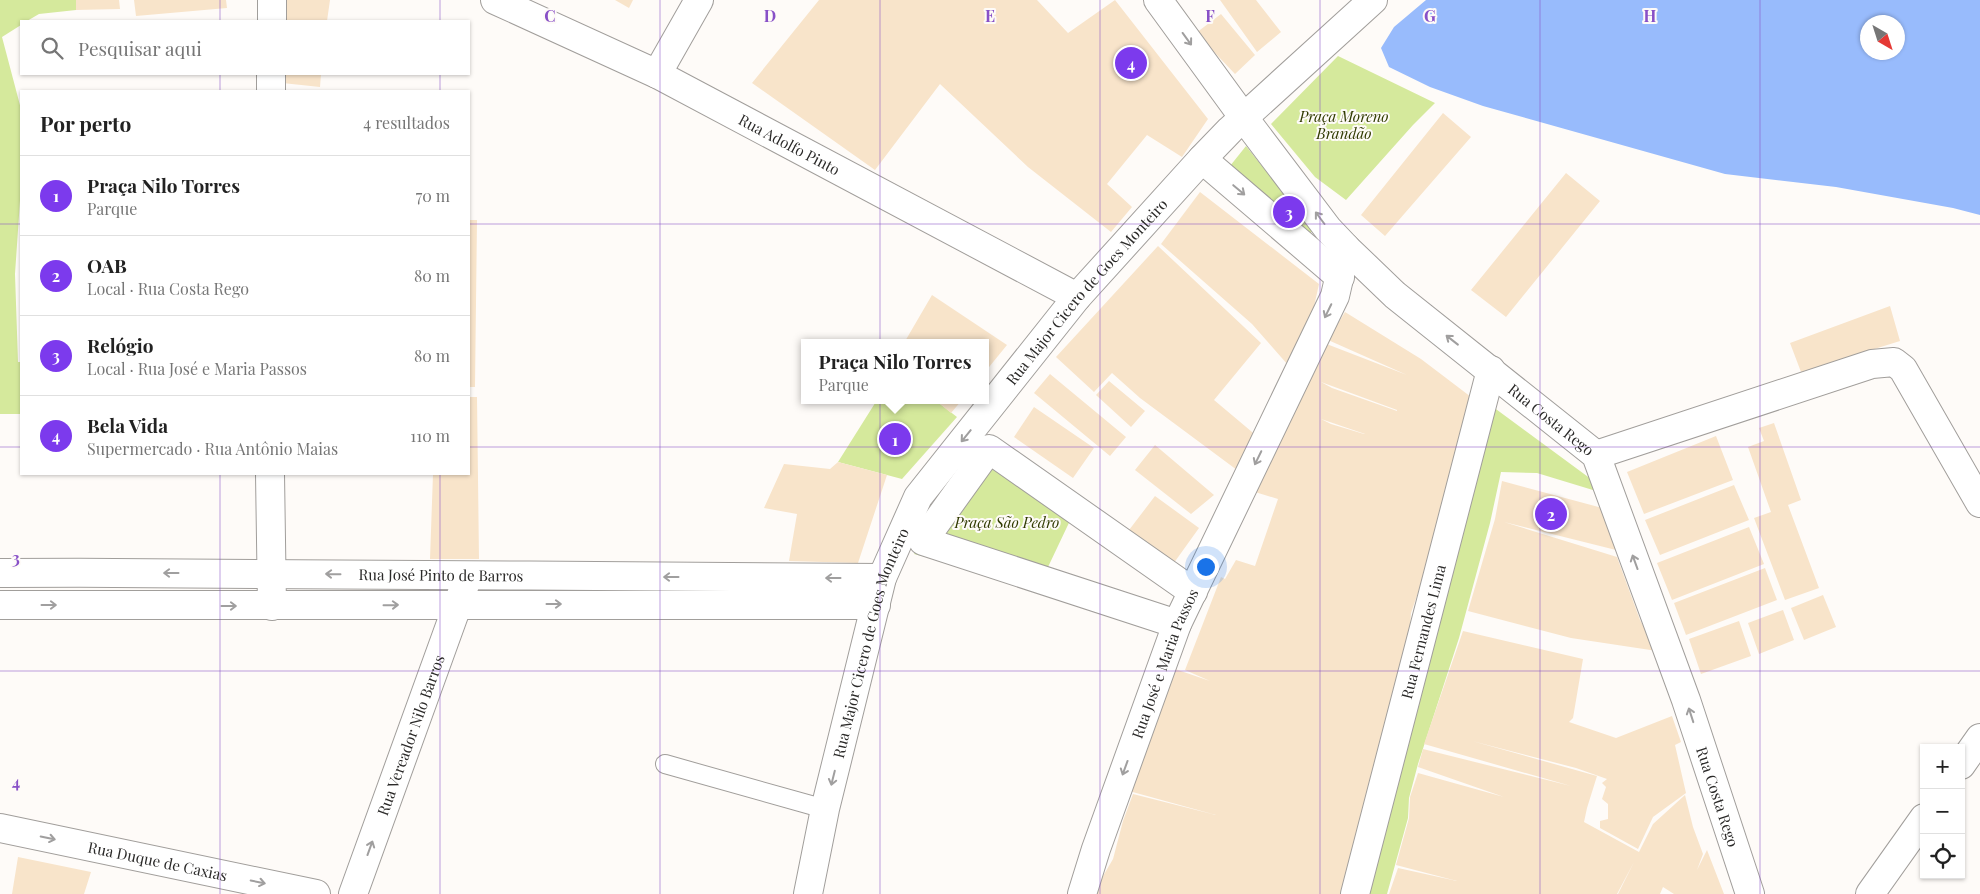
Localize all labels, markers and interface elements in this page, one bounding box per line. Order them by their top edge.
text: C [544,5,556,26]
text: D [764,5,776,26]
text: E [985,5,995,26]
text: F [1205,5,1215,26]
text: G [1424,5,1436,26]
text: H [1644,5,1657,26]
north arrow [1860,15,1905,60]
search box [20,20,470,75]
one-way arrow [1182,32,1192,46]
icon: search [38,34,66,62]
text: Pesquisar aqui [78,35,202,61]
pin: 4 [1115,44,1147,82]
park label: Praça Moreno Brandão [1298,106,1389,143]
text: Por perto [40,109,131,137]
street label: Rua Adolfo Pinto [735,109,844,179]
text: 4 resultados [363,112,450,133]
text: Praça Nilo Torres [87,172,240,198]
text: 1 [53,185,59,206]
text: 70 m [416,185,450,206]
one-way arrow [1232,185,1245,196]
pin: 3 [1273,193,1305,231]
street label: Rua Major Cicero de Goes Monteiro [1001,194,1172,389]
text: Parque [87,198,137,219]
one-way arrow [1315,211,1325,225]
text: OAB [87,252,127,278]
text: 2 [52,265,60,286]
text: 80 m [414,265,450,286]
text: Local · Rua Costa Rego [87,278,249,299]
one-way arrow [1323,303,1332,318]
text: Relógio [87,332,153,358]
one-way arrow [1446,334,1459,345]
popup [801,339,989,404]
text: 3 [52,345,60,366]
text: 80 m [414,345,450,366]
text: Praça Nilo Torres [819,348,971,374]
text: Local · Rua José e Maria Passos [87,358,307,379]
text: Parque [819,374,869,395]
street label: Rua Costa Rego [1504,379,1598,460]
text: Bela Vida [87,412,168,438]
pin: 1 [879,420,911,458]
text: 4 [52,425,60,446]
text: 110 m [410,425,450,446]
one-way arrow [961,429,972,442]
text: Supermercado · Rua Antônio Maias [87,438,338,459]
one-way arrow [1252,450,1262,465]
pin: 2 [1535,495,1567,533]
park label: Praça São Pedro [954,512,1059,532]
street label: Rua Major Cicero de Goes Monteiro [828,525,913,760]
text: 3 [12,547,20,568]
your location [1193,554,1219,580]
one-way arrow [1630,555,1640,570]
street label: Rua Fernandes Lima [1396,562,1450,701]
street label: Rua José Pinto de Barros [359,564,523,585]
one-way arrow [163,568,180,578]
one-way arrow [326,569,342,578]
one-way arrow [663,572,680,582]
one-way arrow [826,573,842,583]
street label: Rua José e Maria Passos [1127,585,1203,741]
one-way arrow [545,599,561,609]
one-way arrow [40,600,56,610]
one-way arrow [382,600,399,610]
one-way arrow [220,601,236,611]
street label: Rua Vereador Nilo Barros [372,652,449,818]
one-way arrow [1686,707,1696,723]
street label: Rua Costa Rego [1692,744,1744,849]
map controls [1920,744,1965,879]
button: + [1920,744,1965,789]
one-way arrow [1120,759,1129,775]
one-way arrow [827,769,837,785]
text: 4 [12,771,20,792]
button: − [1920,789,1965,834]
one-way arrow [39,833,55,843]
button: locate [1920,834,1965,879]
street label: Rua Duque de Caxias [86,837,229,885]
one-way arrow [366,841,375,856]
one-way arrow [250,878,266,887]

